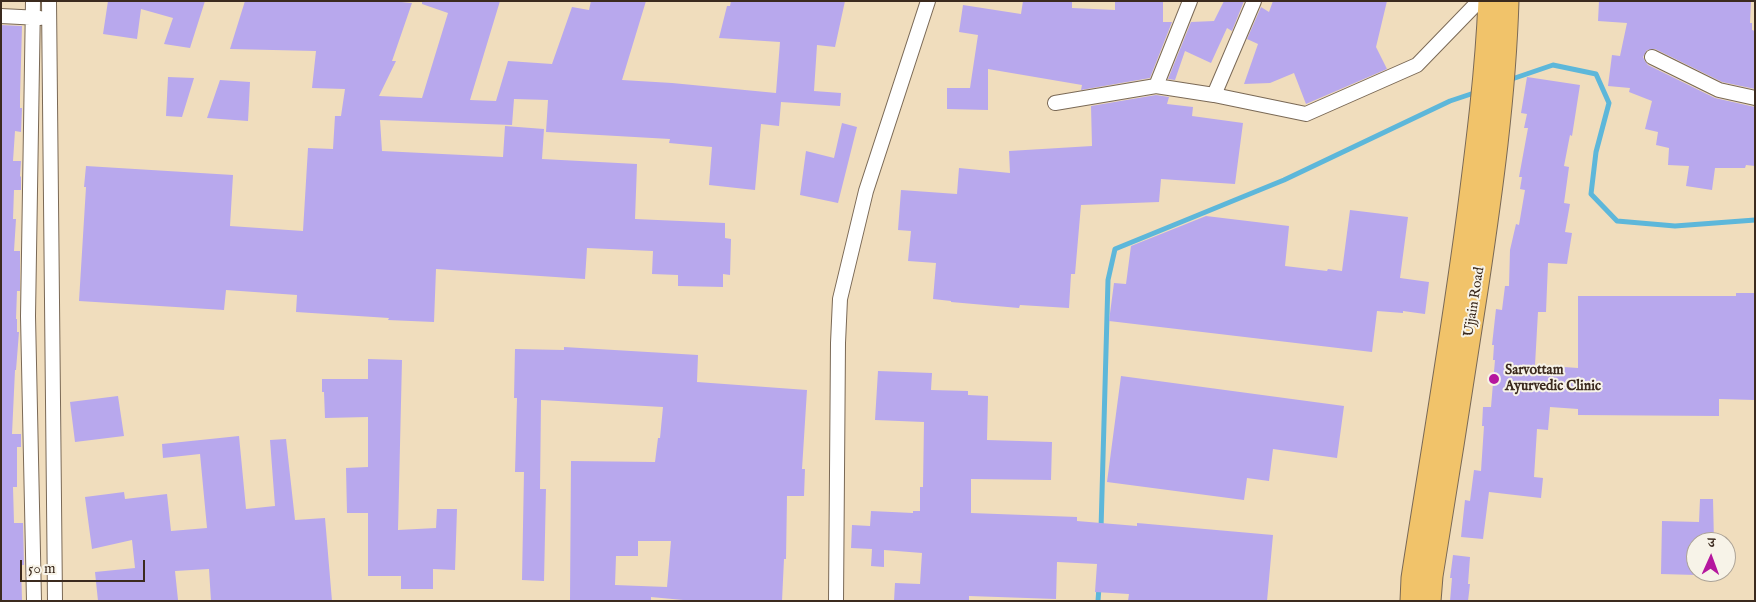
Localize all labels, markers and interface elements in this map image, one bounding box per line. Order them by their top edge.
street label: Ujjain Road [1461,266,1489,338]
place label: Sarvottam Ayurvedic Clinic [1505,363,1601,396]
marker: Sarvottam Ayurvedic Clinic [1487,372,1501,386]
north arrow [1686,532,1736,582]
text: उ [1708,534,1715,552]
scale bar [22,550,148,582]
text: 50 m [28,559,56,578]

